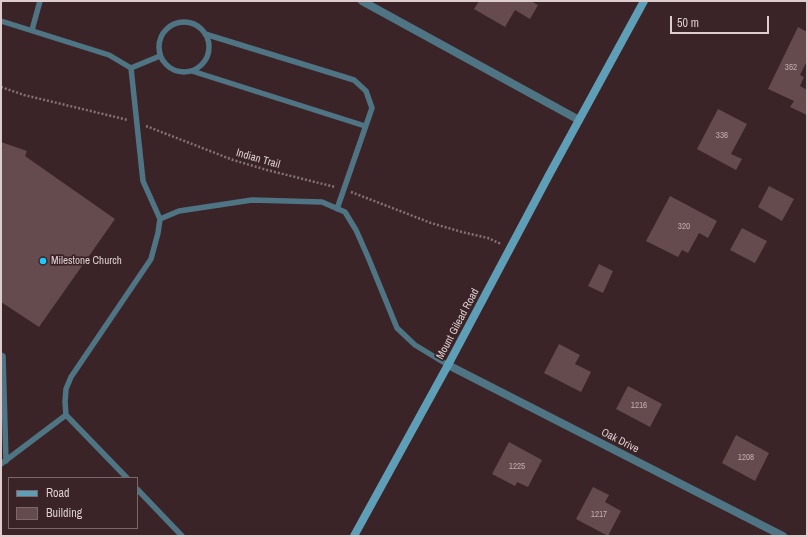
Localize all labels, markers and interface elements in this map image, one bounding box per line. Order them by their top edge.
scale bar [672,8,771,34]
text: 50 m [677,15,699,31]
house number: 352 [785,63,797,73]
house number: 336 [716,131,728,141]
street label: Indian Trail [234,146,282,172]
house number: 320 [678,222,690,232]
place label: Milestone Church [51,254,122,268]
marker: Milestone Church [38,256,48,266]
street label: Mount Gilead Road [434,286,482,362]
house number: 1216 [631,401,647,411]
street label: Oak Drive [599,426,641,456]
house number: 1208 [738,453,754,463]
house number: 1225 [509,462,525,472]
legend [8,477,138,529]
text: Road [46,485,70,501]
text: Building [46,505,82,521]
house number: 1217 [591,510,607,520]

